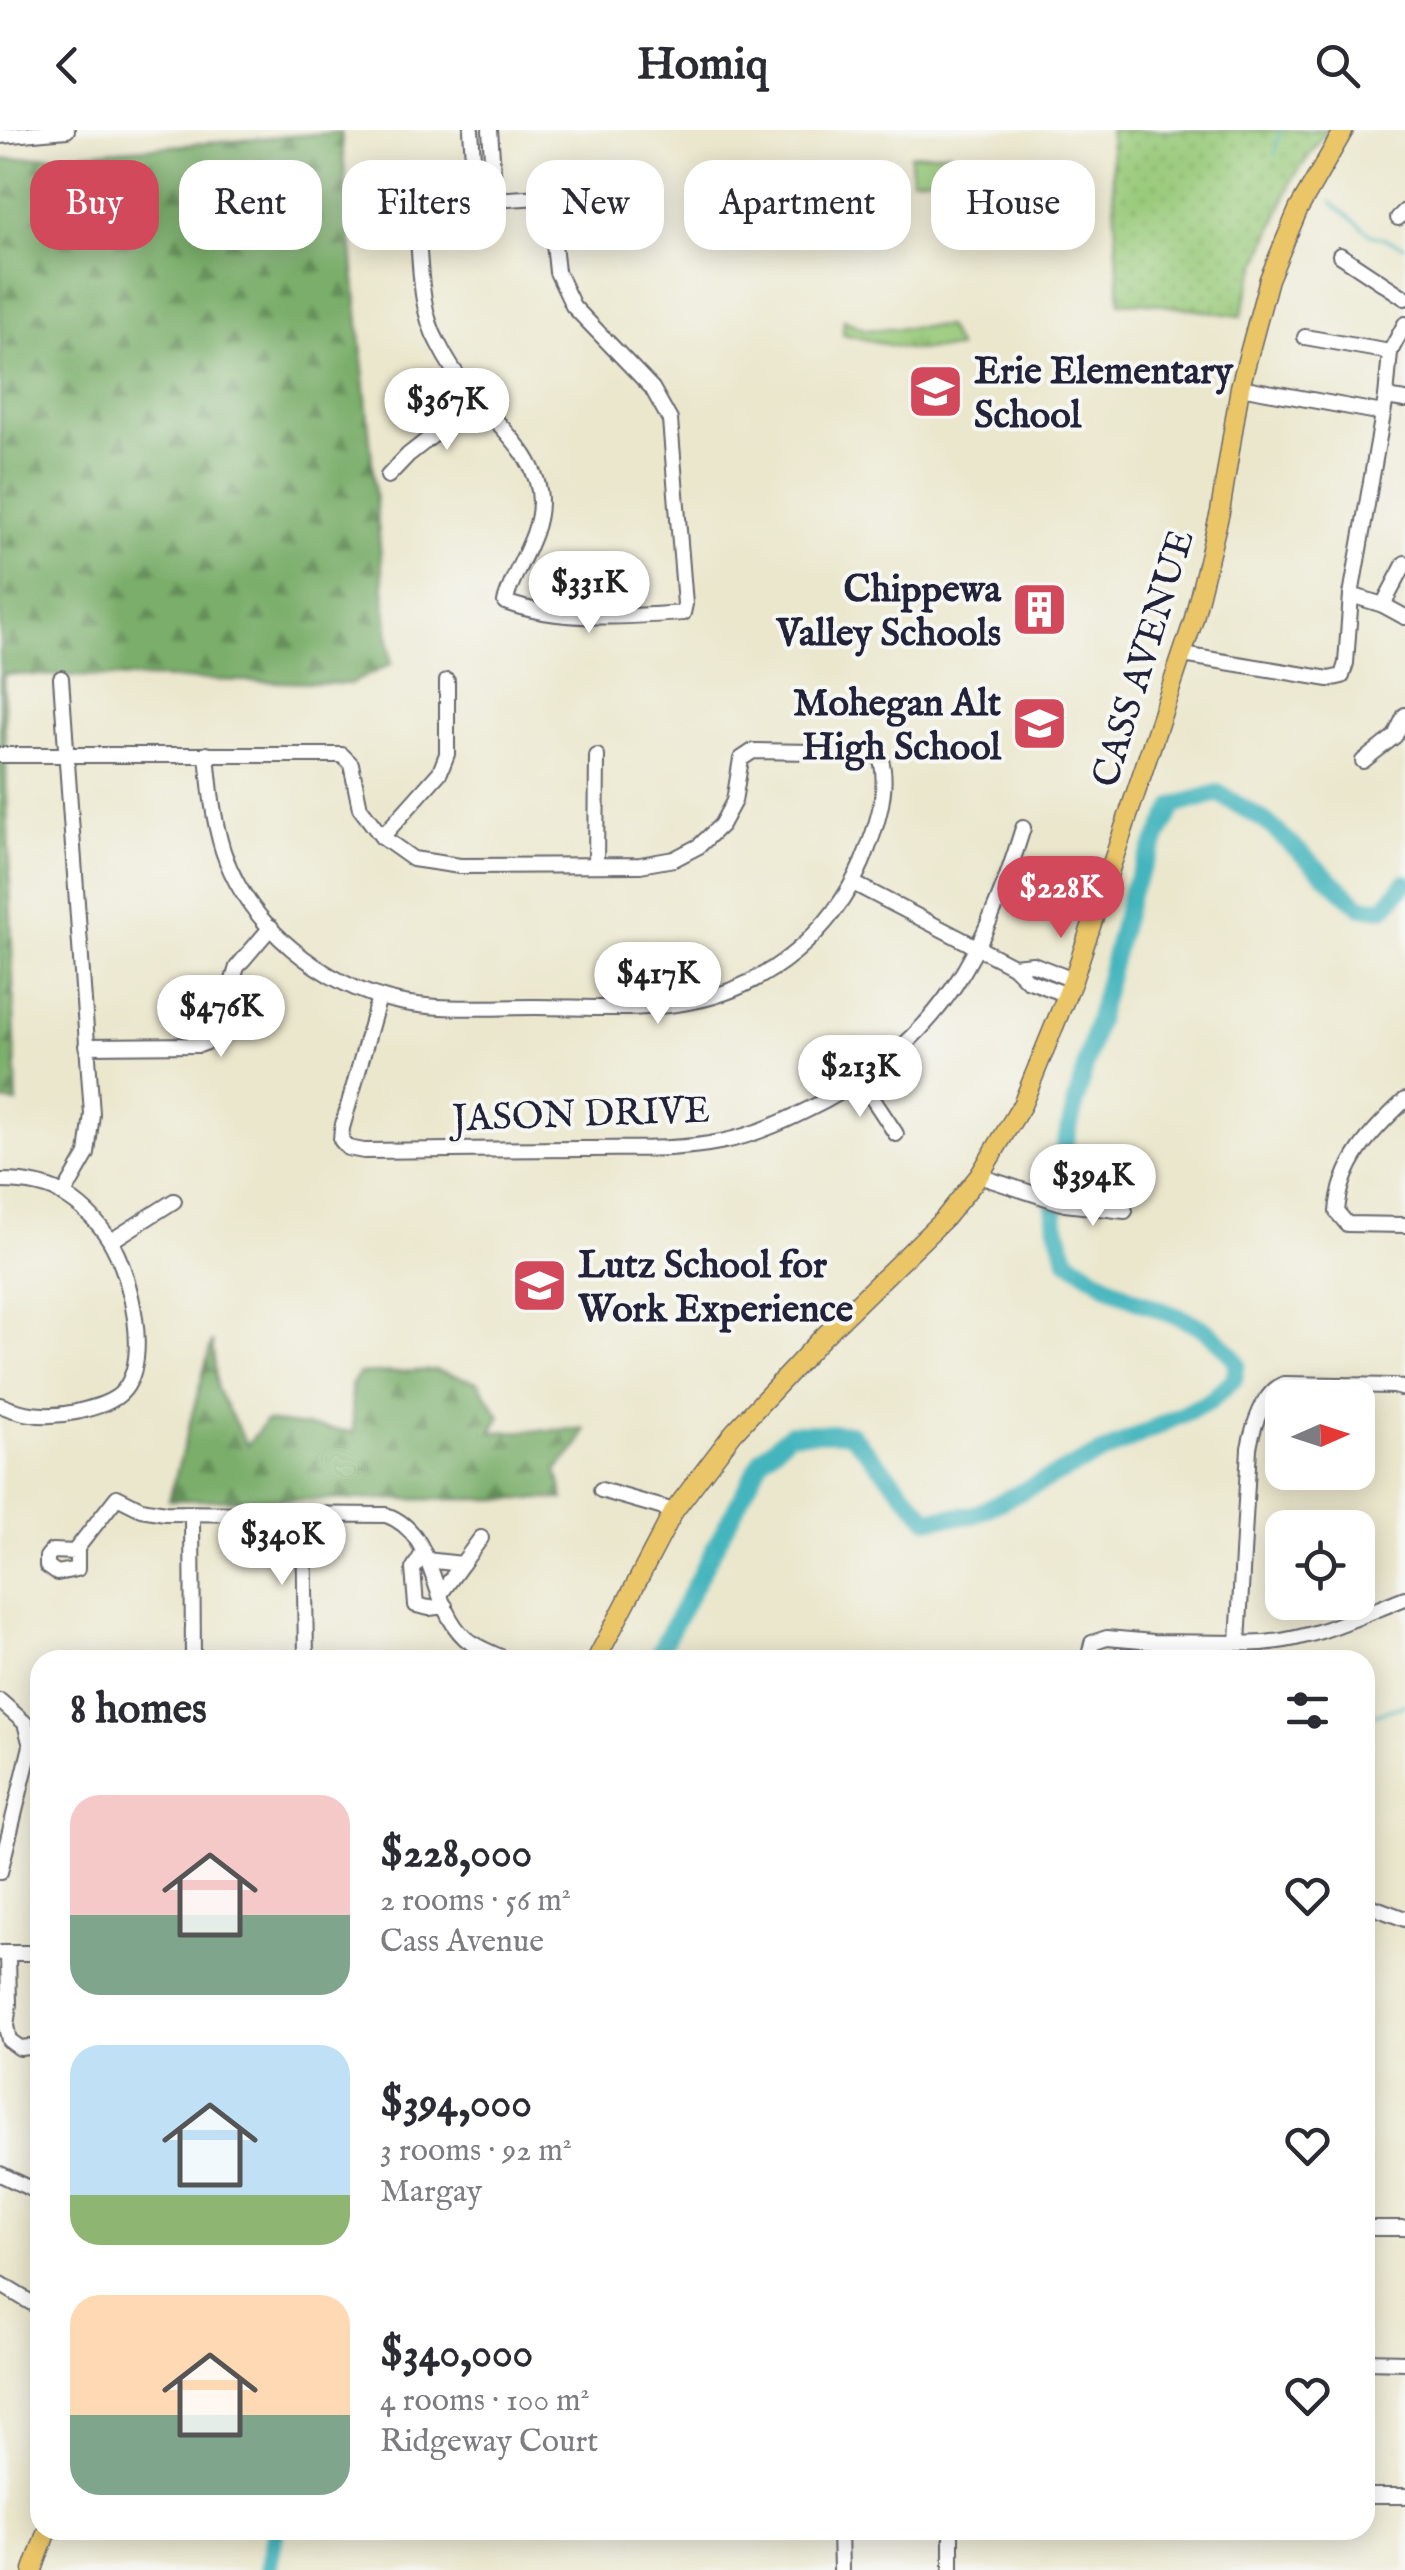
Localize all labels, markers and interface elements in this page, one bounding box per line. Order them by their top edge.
text: Homiq [637,37,768,94]
icon: back [40,38,95,93]
icon: search [1310,38,1365,93]
chip: Buy [30,160,159,250]
chip: Rent [179,160,322,250]
chip: Filters [342,160,506,250]
chip: New [526,160,664,250]
chip: Apartment [684,160,911,250]
chip: House [931,160,1095,250]
place label: Erie Elementary School [974,349,1234,441]
school or university icon: Erie Elementary School [905,362,965,422]
pin: $367K [377,368,517,453]
text: $367K [406,380,488,421]
street label: CASS AVENUE [1083,524,1207,793]
pin: $331K [519,551,659,636]
text: $331K [551,563,627,604]
place label: Chippewa Valley Schools [776,567,1002,659]
building icon: Chippewa Valley Schools [1010,580,1070,640]
place label: Mohegan Alt High School [793,681,1002,773]
school or university icon: Mohegan Alt High School [1010,694,1070,754]
pin: $228K [991,856,1131,941]
text: $228K [1019,868,1103,909]
pin: $417K [588,942,728,1027]
text: $417K [616,954,700,995]
pin: $476K [151,975,291,1060]
text: $476K [179,987,263,1028]
pin: $213K [790,1035,930,1120]
text: $213K [820,1047,900,1088]
street label: JASON DRIVE [447,1088,711,1145]
pin: $394K [1023,1144,1163,1229]
text: $394K [1052,1156,1134,1197]
place label: Lutz School for Work Experience [578,1243,854,1335]
school or university icon: Lutz School for Work Experience [509,1256,569,1316]
north arrow [1265,1380,1375,1490]
map controls [1265,1380,1375,1620]
pin: $340K [212,1503,352,1588]
button: locate [1265,1510,1375,1620]
text: $340K [240,1515,324,1556]
icon: filters [1280,1683,1335,1738]
text: 8 homes [70,1684,207,1737]
text: $228,000 [380,1828,532,1881]
icon: home [150,1835,270,1955]
icon: heart [1280,1868,1335,1923]
text: 2 rooms · 56 m² [380,1881,571,1922]
text: Cass Avenue [380,1922,544,1963]
text: $394,000 [380,2078,532,2131]
icon: home [150,2085,270,2205]
icon: heart [1280,2118,1335,2173]
text: 3 rooms · 92 m² [380,2131,572,2172]
text: Margay [380,2172,482,2213]
text: $340,000 [380,2328,533,2381]
icon: home [150,2335,270,2455]
icon: heart [1280,2368,1335,2423]
text: 4 rooms · 100 m² [380,2381,590,2422]
text: Ridgeway Court [380,2422,598,2463]

